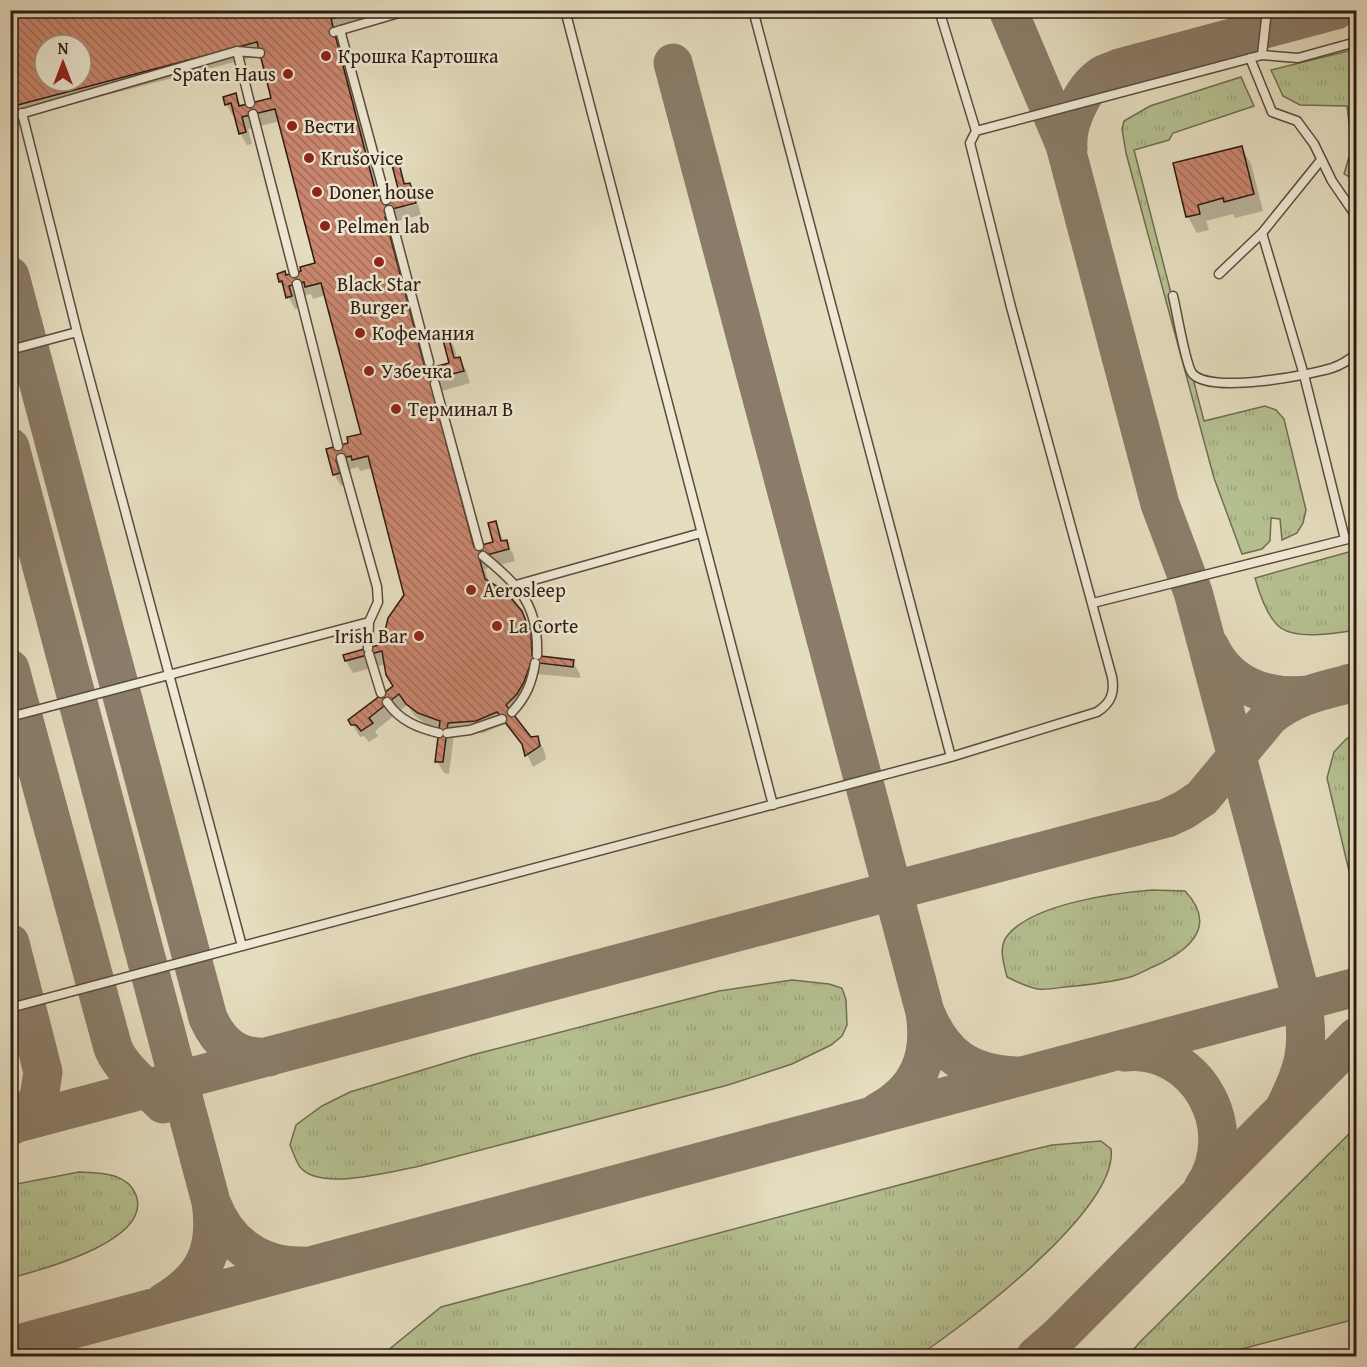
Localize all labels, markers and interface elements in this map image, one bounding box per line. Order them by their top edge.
north arrow [33,33,93,93]
text: N [58,36,69,60]
place label: Крошка Картошка [338,41,499,70]
marker: Крошка Картошка [319,49,333,63]
place label: Spaten Haus [172,59,276,88]
marker: Spaten Haus [281,67,295,81]
place label: Вести [304,111,355,140]
marker: Вести [285,119,299,133]
place label: Krušovice [321,143,403,172]
marker: Krušovice [302,151,316,165]
place label: Doner house [329,177,434,206]
marker: Doner house [310,185,324,199]
place label: Pelmen lab [337,211,430,240]
marker: Pelmen lab [318,219,332,233]
marker: Black Star Burger [372,255,386,269]
place label: Black Star Burger [337,269,421,321]
place label: Кофемания [372,318,475,347]
marker: Кофемания [353,326,367,340]
place label: Узбечка [381,356,453,385]
marker: Узбечка [362,364,376,378]
place label: Терминал B [408,394,513,423]
marker: Терминал B [389,402,403,416]
place label: Aerosleep [483,575,566,604]
marker: Aerosleep [464,583,478,597]
place label: La Corte [509,611,578,640]
marker: La Corte [490,619,504,633]
place label: Irish Bar [334,621,407,650]
marker: Irish Bar [412,629,426,643]

